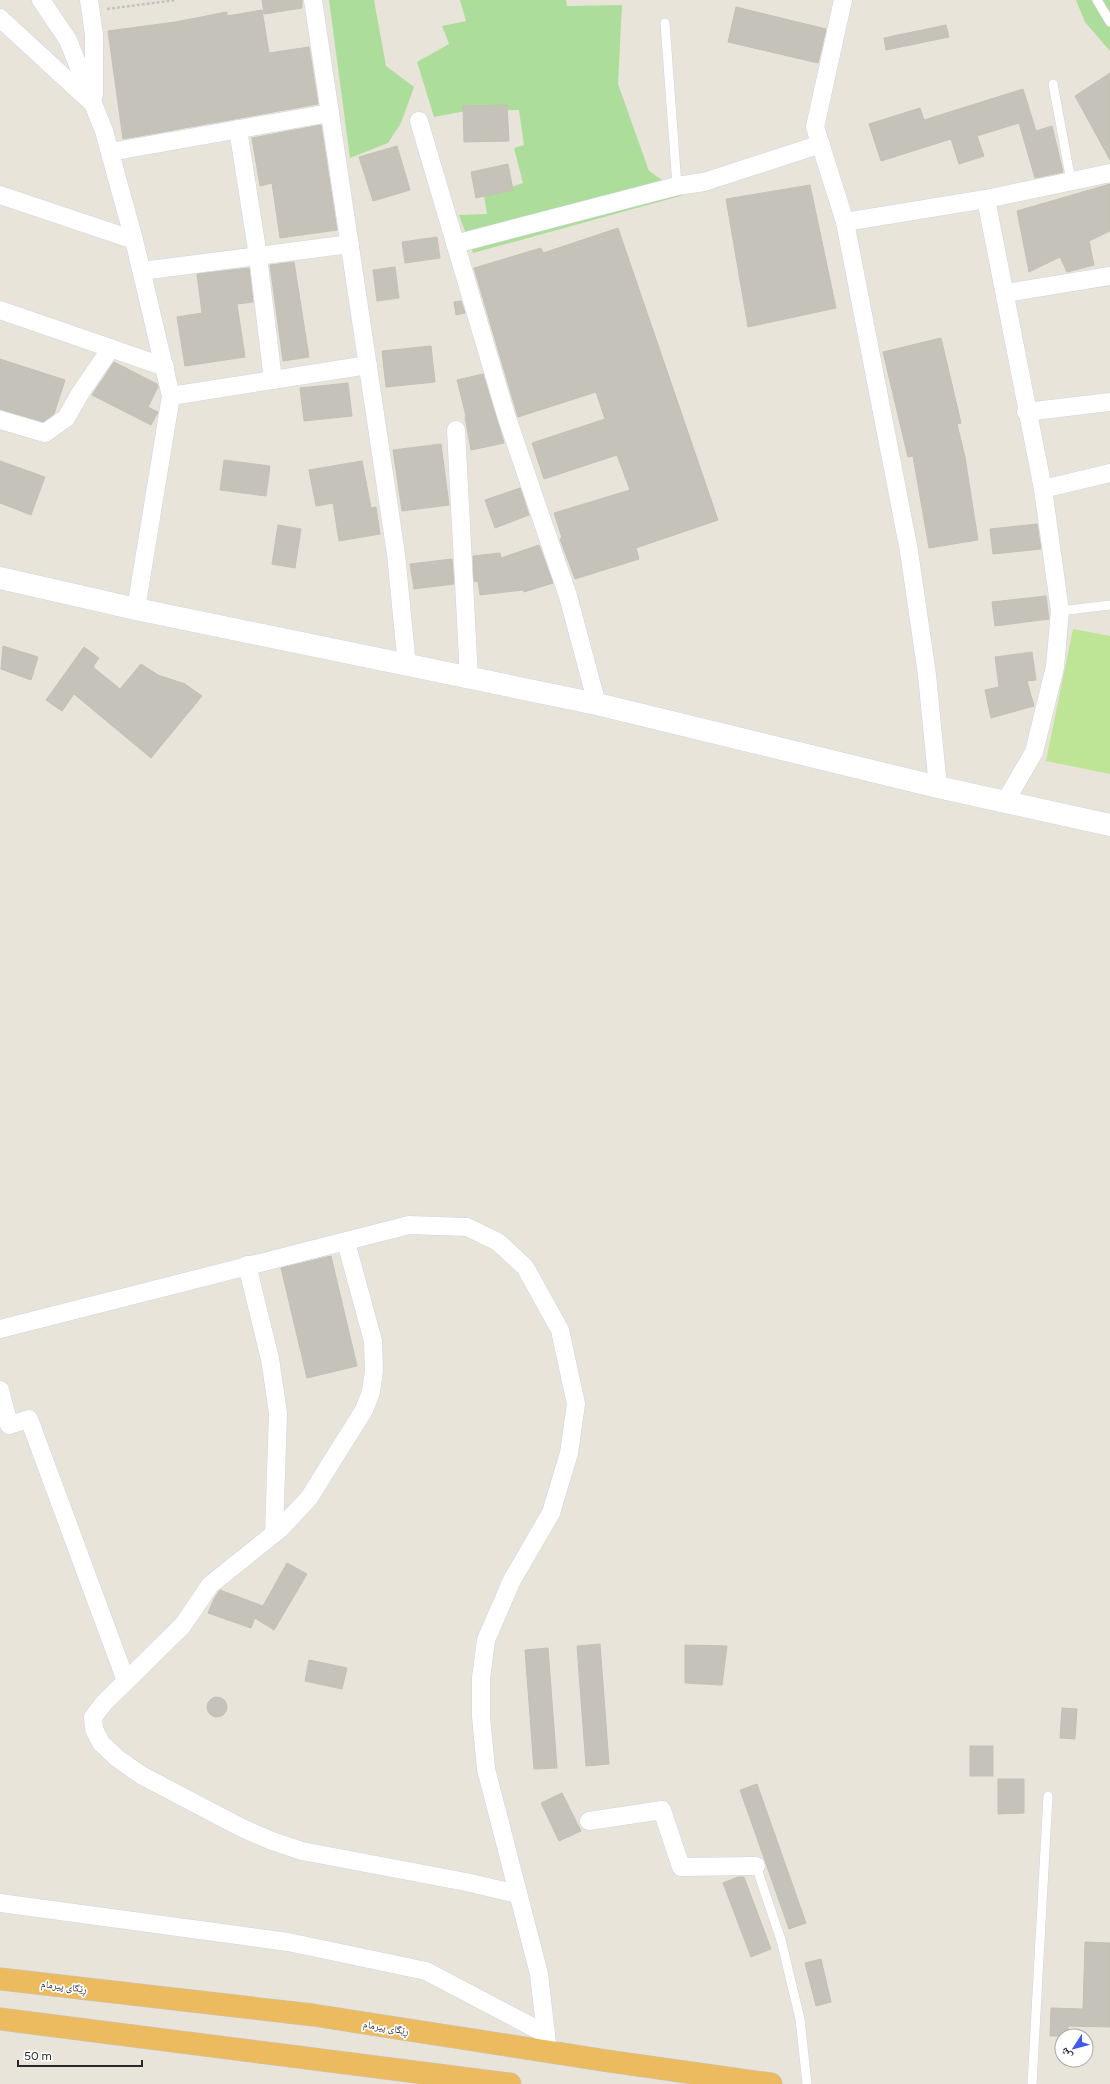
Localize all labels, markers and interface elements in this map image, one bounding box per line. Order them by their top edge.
street label: ڕێگای پیرمام [40,1977,88,1997]
street label: ڕێگای پیرمام [362,2017,410,2039]
north arrow [1054,2028,1094,2068]
scale bar [18,2042,142,2068]
text: ش [1057,2044,1076,2062]
text: 50 m [24,2049,52,2063]

